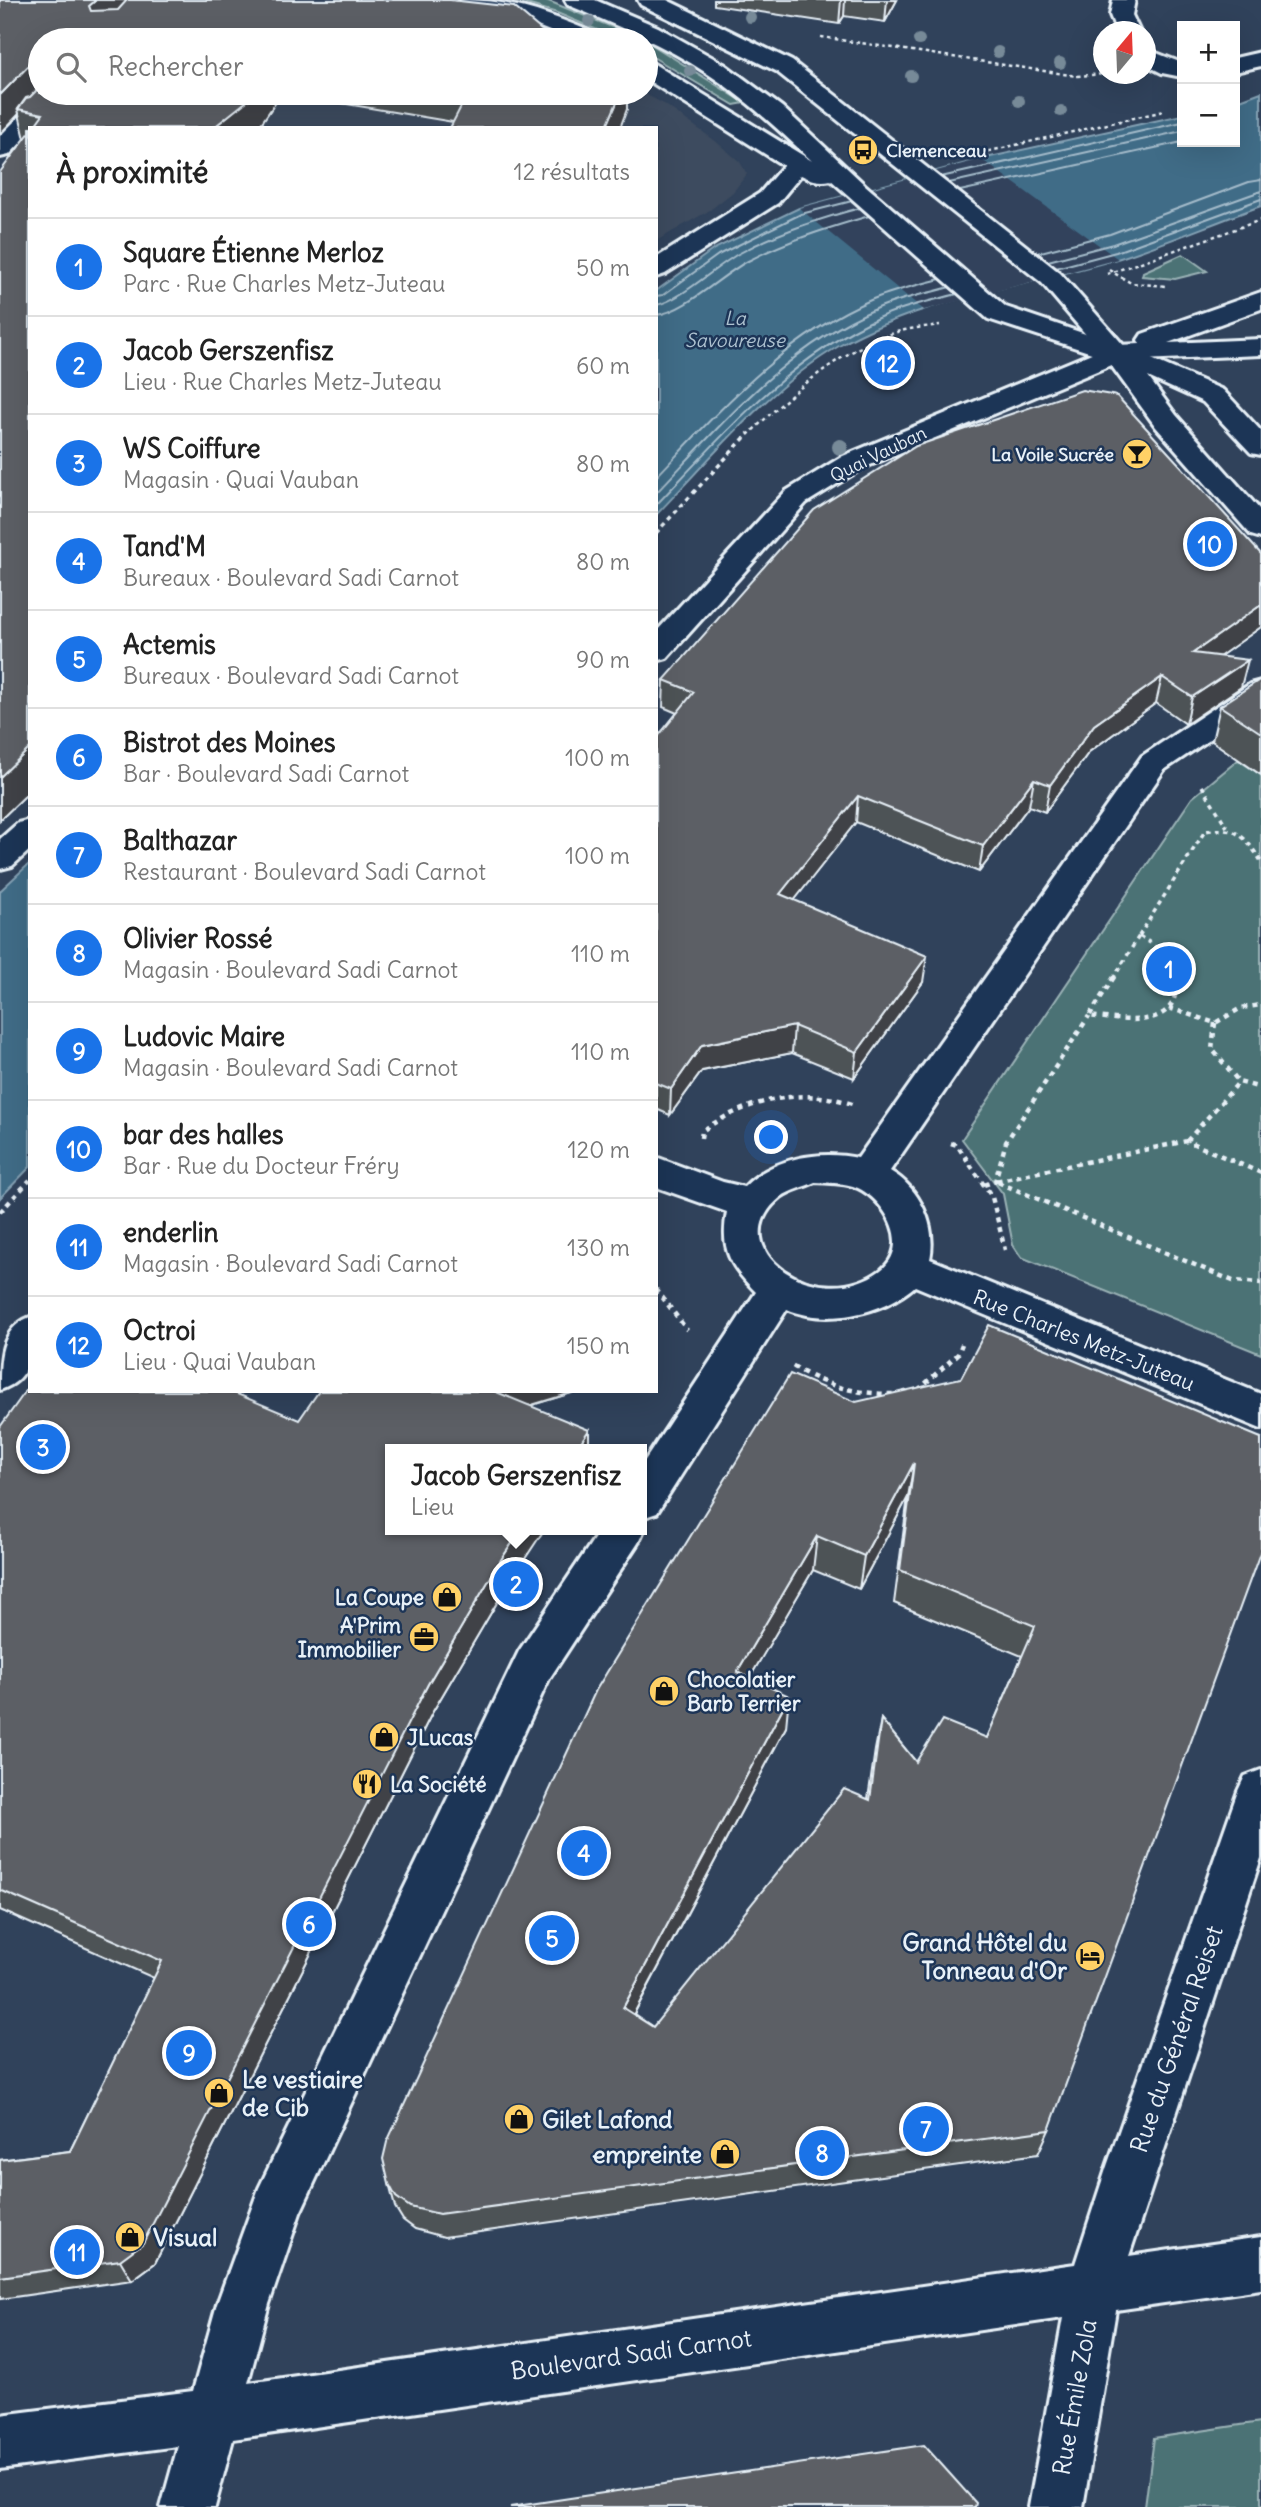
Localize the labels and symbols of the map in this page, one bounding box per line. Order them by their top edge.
north arrow [1093,21,1156,84]
bus stop icon: Clemenceau [846,133,880,167]
place label: Clemenceau [886,139,987,162]
water label: La Savoureuse [685,306,787,352]
pin: 12 [865,337,911,389]
street label: Quai Vauban [826,421,930,487]
bar icon: La Voile Sucrée [1120,437,1154,471]
place label: La Voile Sucrée [991,443,1114,466]
pin: 10 [1187,518,1233,570]
pin: 1 [1146,943,1192,995]
your location [754,1120,788,1154]
street label: Rue Charles Metz-Juteau [969,1283,1199,1397]
pin: 3 [20,1421,66,1473]
pin: 2 [493,1558,539,1610]
shop icon: La Coupe [430,1580,464,1614]
place label: La Coupe [335,1584,424,1611]
place label: A'Prim Immobilier [298,1612,402,1663]
office icon: A'Prim Immobilier [407,1620,441,1654]
place label: Chocolatier Barb Terrier [687,1666,801,1717]
shop icon: Chocolatier Barb Terrier [647,1674,681,1708]
shop icon: JLucas [367,1720,401,1754]
place label: JLucas [407,1724,474,1751]
restaurant icon: La Société [350,1767,384,1801]
place label: La Société [390,1771,487,1798]
pin: 4 [561,1827,607,1879]
pin: 6 [286,1898,332,1950]
pin: 5 [529,1912,575,1964]
street label: Rue du Général Reiset [1123,1922,1229,2156]
place label: Grand Hôtel du Tonneau d'Or [902,1927,1067,1985]
hotel icon: Grand Hôtel du Tonneau d'Or [1073,1939,1107,1973]
pin: 9 [166,2027,212,2079]
place label: Le vestiaire de Cib [242,2064,363,2122]
shop icon: Le vestiaire de Cib [202,2076,236,2110]
shop icon: Gilet Lafond [502,2102,536,2136]
pin: 7 [903,2103,949,2155]
place label: Gilet Lafond [542,2104,672,2134]
pin: 8 [799,2127,845,2179]
shop icon: empreinte [708,2137,742,2171]
place label: empreinte [593,2139,702,2169]
shop icon: Visual [113,2220,147,2254]
place label: Visual [153,2222,217,2252]
pin: 11 [54,2226,100,2278]
street label: Rue Émile Zola [1046,2317,1102,2477]
street label: Boulevard Sadi Carnot [509,2322,753,2386]

